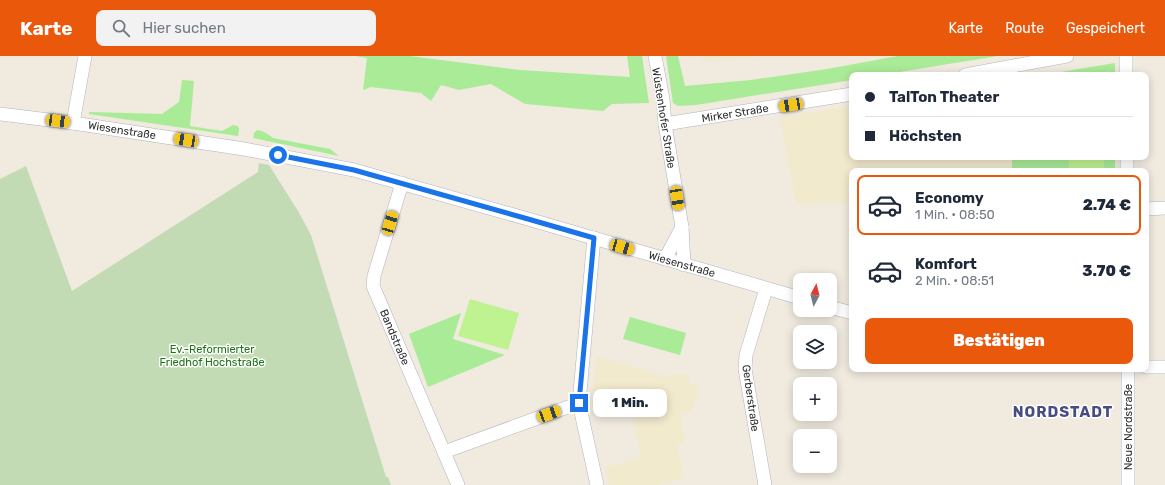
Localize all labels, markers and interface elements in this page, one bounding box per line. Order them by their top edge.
search box [96,10,376,46]
text: Karte [20,17,72,40]
icon: search [110,17,132,39]
text: Hier suchen [142,19,226,37]
text: Karte [948,20,983,37]
text: Route [1005,20,1044,37]
text: Gespeichert [1066,20,1145,37]
street label: Wüstenhofer Straße [649,67,678,169]
text: TalTon Theater [889,88,999,106]
car [778,97,804,113]
street label: Mirker Straße [701,102,770,125]
car [45,114,71,128]
street label: Wiesenstraße [87,119,157,142]
text: Höchsten [889,127,962,145]
car [173,132,199,148]
route start [269,146,287,164]
car [669,185,685,211]
icon: car [867,187,903,223]
text: Economy [915,189,984,207]
text: 2.74 € [1083,196,1131,214]
text: 1 Min. · 08:50 [915,207,995,222]
car [381,210,399,236]
car [609,238,635,256]
street label: Wiesenstraße [647,249,717,280]
icon: car [867,253,903,289]
text: Komfort [915,255,977,273]
text: 3.70 € [1082,262,1131,280]
north arrow [793,273,837,317]
map controls [793,273,837,473]
text: 2 Min. · 08:51 [915,273,994,288]
street label: Bandstraße [377,307,412,367]
button: Bestätigen [865,318,1133,364]
button: layers [793,325,837,369]
park label: Ev.-Reformierter Friedhof Hochstraße [159,343,265,369]
street label: Gerberstraße [739,364,762,432]
button: + [793,377,837,421]
street label: Neue Nordstraße [1122,384,1135,470]
callout: 1 Min. [593,389,667,417]
route end [570,394,588,412]
text: 1 Min. [612,395,648,410]
district label: NORDSTADT [1013,403,1113,421]
car [536,404,562,424]
button: − [793,429,837,473]

